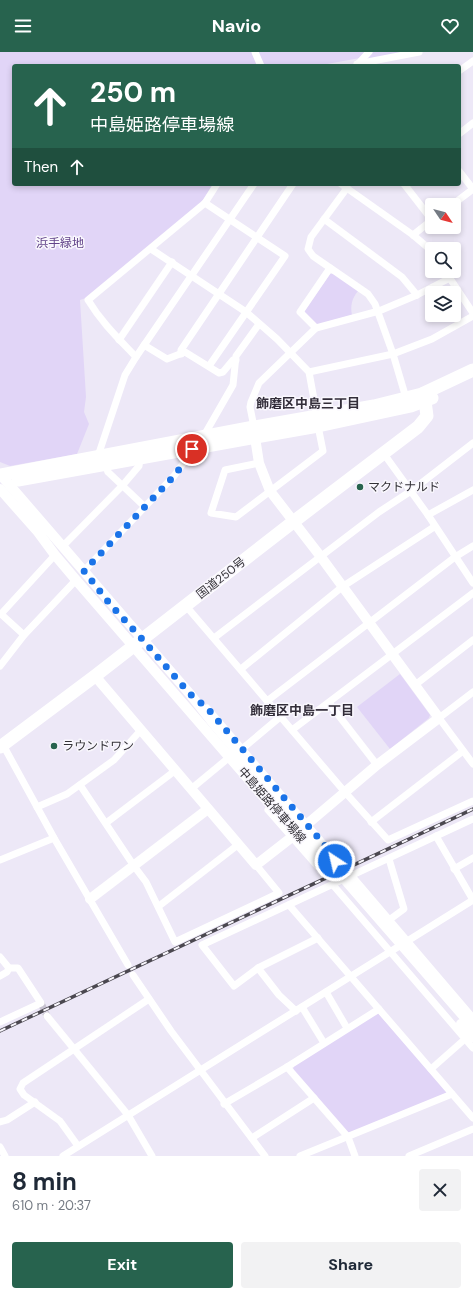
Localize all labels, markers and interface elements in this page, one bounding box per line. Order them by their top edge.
text: Navio [212,14,261,38]
icon: menu [12,15,34,37]
icon: heart [439,15,461,37]
text: 250 m [90,74,176,111]
icon: ahead [24,80,76,132]
text: 中島姫路停車場線 [90,113,234,137]
icon: ahead [66,156,88,178]
text: Then [24,157,58,177]
north arrow [425,198,461,234]
map controls [425,198,461,322]
park label: 浜手緑地 [36,235,84,251]
button: search [425,242,461,278]
button: layers [425,286,461,322]
district label: 飾磨区中島三丁目 [256,395,360,412]
pin [175,432,209,466]
icon: arrive [181,438,203,460]
place label: マクドナルド [368,479,440,495]
marker: マクドナルド [355,482,365,492]
street label: 国道250号 [193,554,249,602]
district label: 飾磨区中島一丁目 [250,702,354,719]
place label: ラウンドワン [62,738,134,754]
marker: ラウンドワン [49,741,59,751]
street label: 中島姫路停車場線 [234,764,310,846]
position arrow [314,840,356,882]
text: 8 min [12,1166,77,1197]
button: close [419,1169,461,1211]
text: 610 m · 20:37 [12,1197,91,1214]
button: Exit [12,1242,233,1288]
button: Share [241,1242,461,1288]

